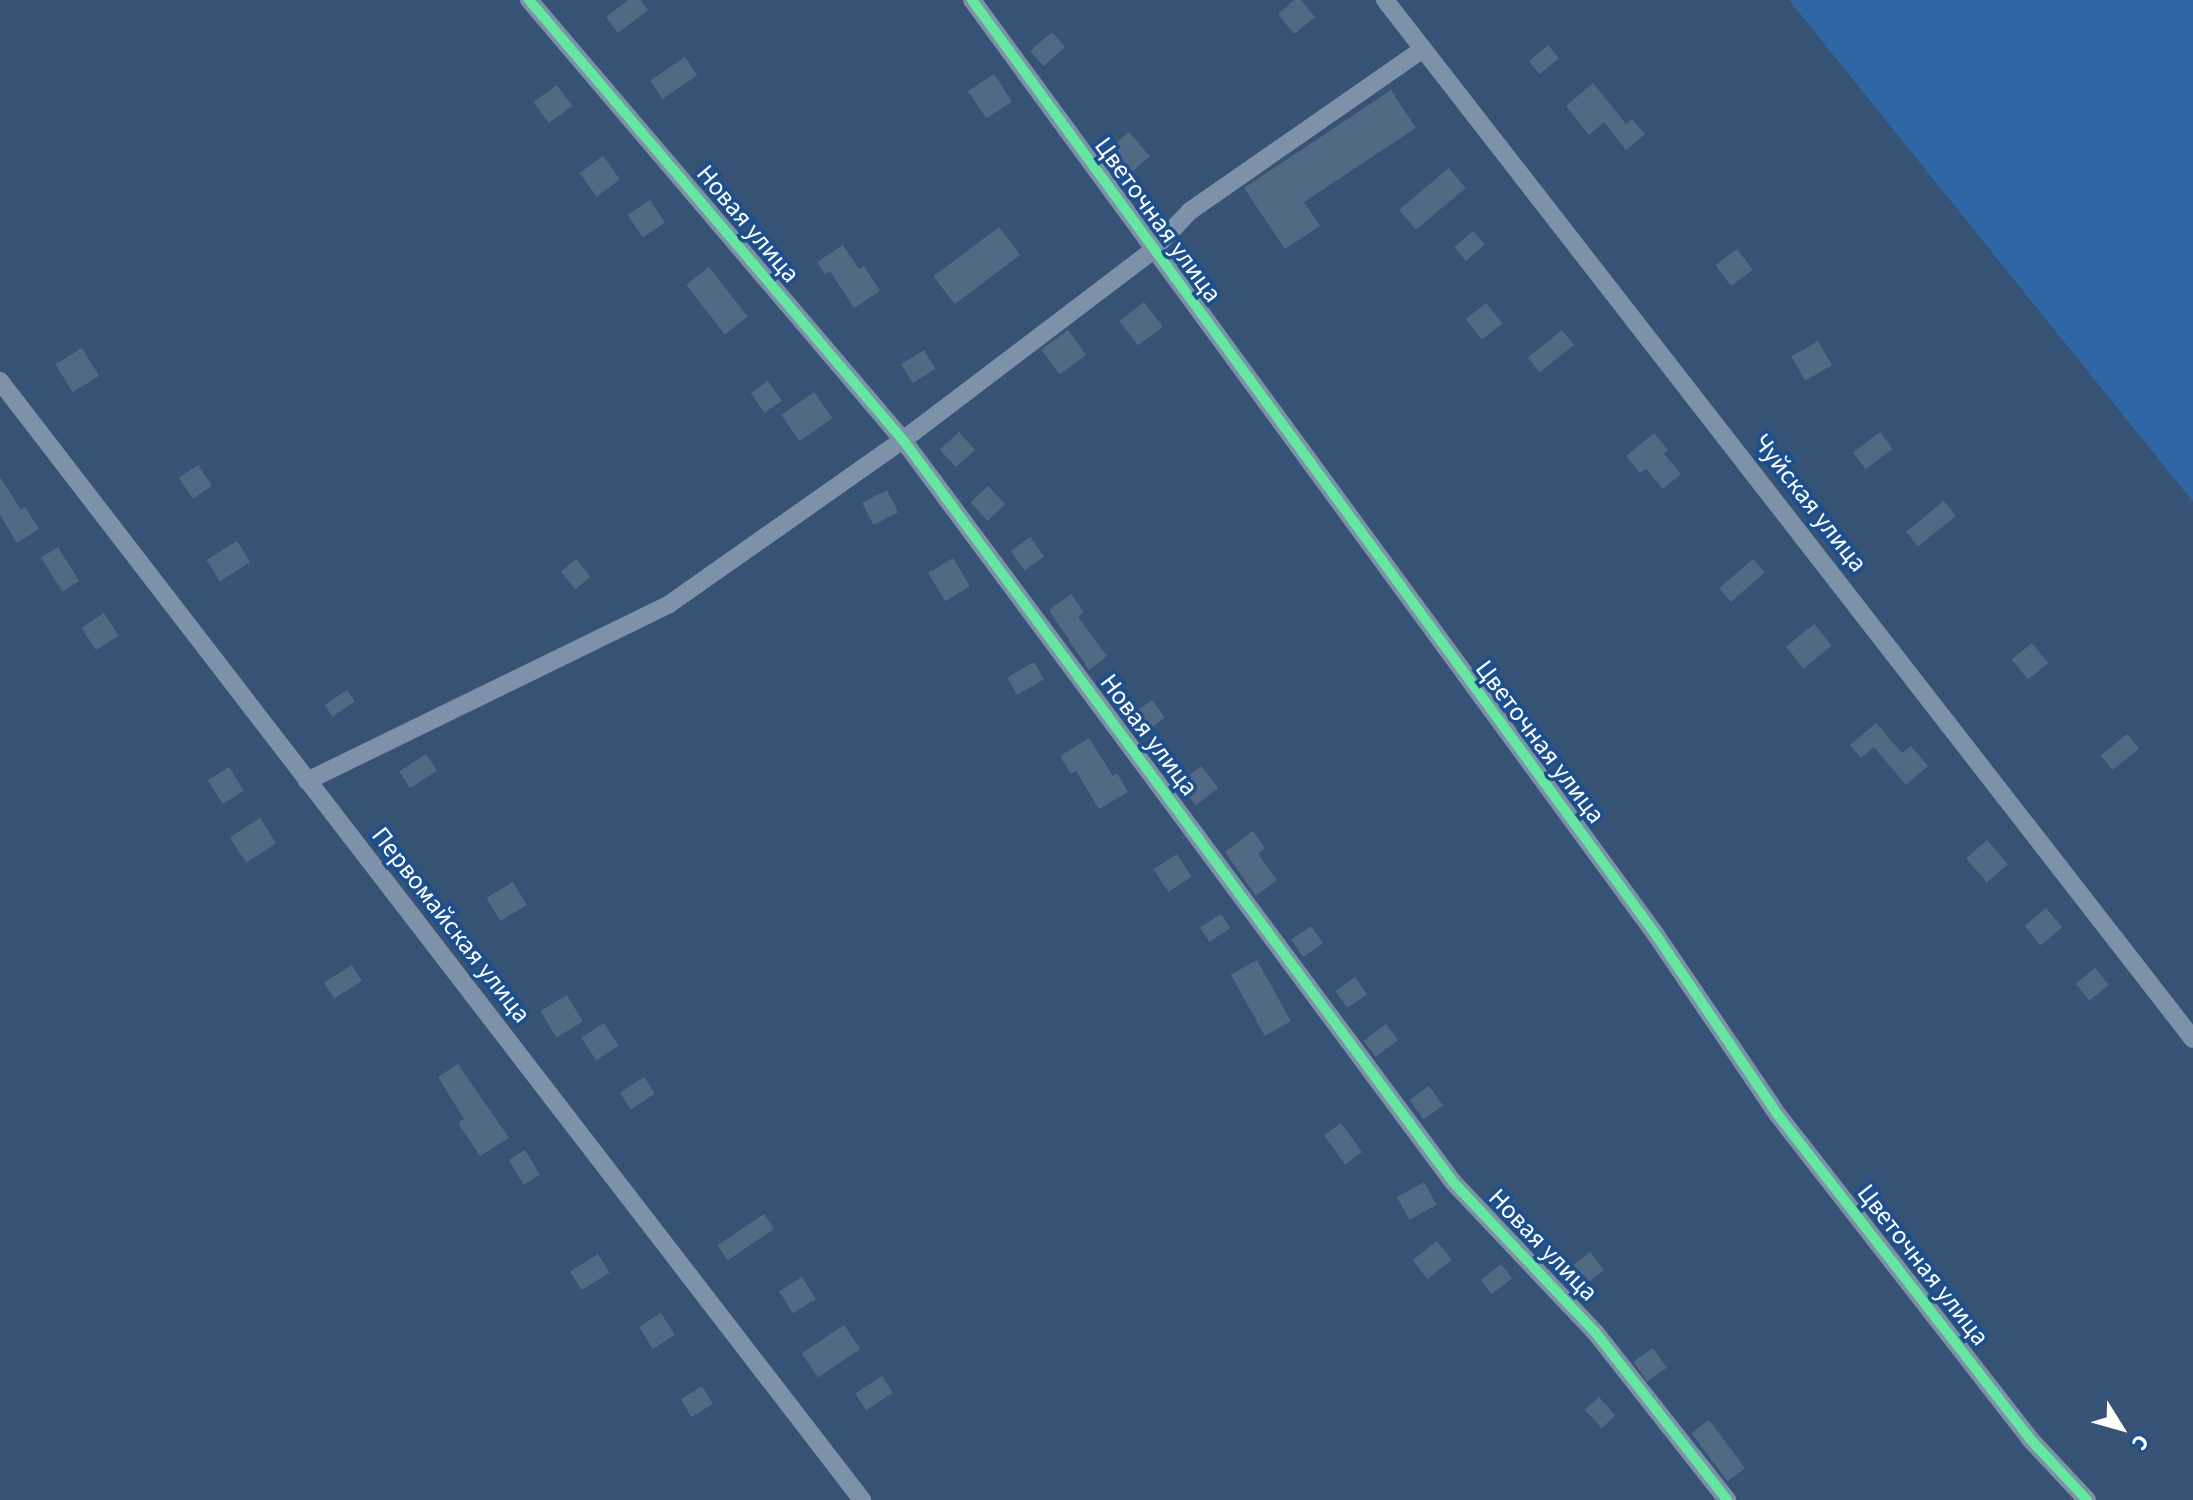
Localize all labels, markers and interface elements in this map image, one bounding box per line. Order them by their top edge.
street label: Цветочная улица [1088,131,1228,309]
street label: Новая улица [690,159,806,289]
street label: Чуйская улица [1746,428,1874,578]
street label: Цветочная улица [1469,654,1611,830]
street label: Новая улица [1093,668,1205,802]
street label: Первомайская улица [365,821,537,1029]
street label: Цветочная улица [1850,1178,1996,1352]
street label: Новая улица [1482,1182,1604,1308]
north arrow [2081,1388,2161,1468]
text: С [2124,1428,2157,1457]

